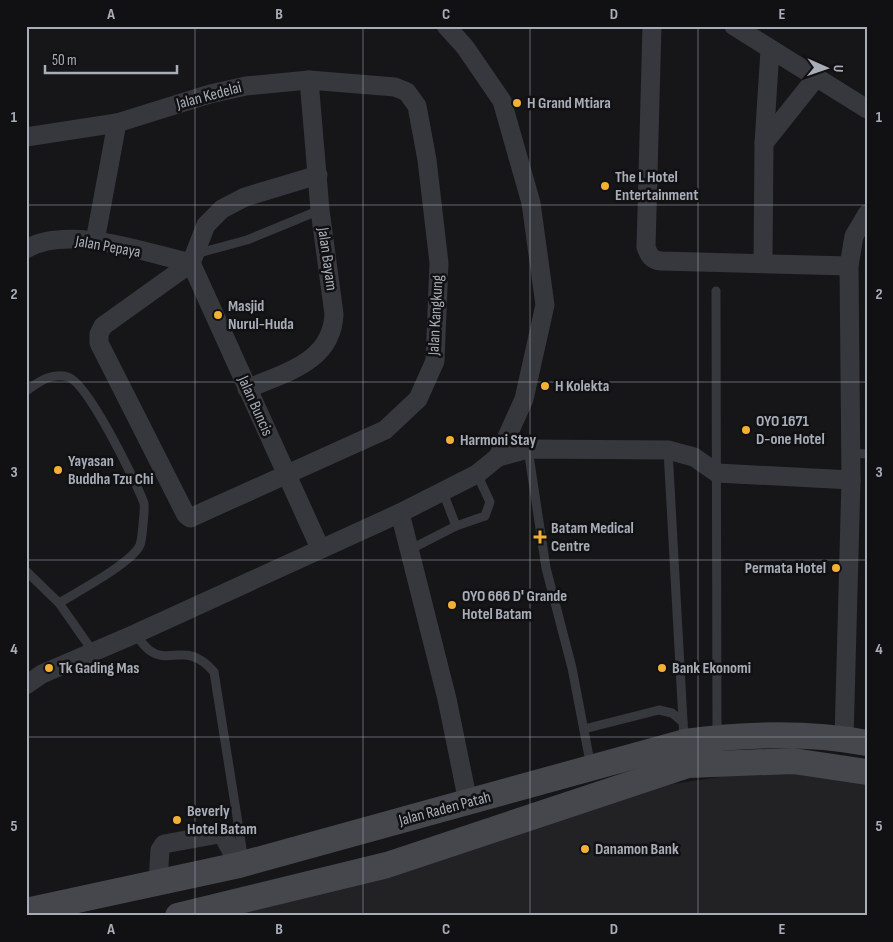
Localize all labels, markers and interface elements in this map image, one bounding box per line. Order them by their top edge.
text: A [106,5,115,24]
text: B [275,5,283,24]
text: C [442,5,450,24]
text: D [610,5,618,24]
text: E [779,5,786,24]
scale bar [45,42,178,74]
north arrow [800,42,850,92]
text: 50 m [52,51,77,70]
text: U [830,64,847,72]
street label: Jalan Kedelai [173,78,244,114]
place label: H Grand Mtiara [527,94,611,113]
marker: H Grand Mtiara [511,97,523,109]
text: 1 [11,108,18,127]
text: 1 [876,108,883,127]
place label: The L Hotel Entertainment [615,168,698,205]
marker: The L Hotel Entertainment [599,180,611,192]
street label: Jalan Bayam [313,225,341,292]
street label: Jalan Pepaya [73,232,142,262]
street label: Jalan Kangkung [424,274,448,357]
text: 2 [10,285,18,304]
text: 2 [875,285,883,304]
place label: Masjid Nurul-Huda [228,297,294,334]
marker: Masjid Nurul-Huda [212,309,224,321]
street label: Jalan Buncis [233,372,277,439]
place label: H Kolekta [555,377,609,396]
marker: H Kolekta [539,380,551,392]
place label: OYO 1671 D-one Hotel [756,412,825,449]
marker: OYO 1671 D-one Hotel [740,424,752,436]
place label: Harmoni Stay [460,431,536,450]
marker: Harmoni Stay [444,434,456,446]
place label: Yayasan Buddha Tzu Chi [68,452,153,489]
text: 3 [10,463,18,482]
text: 3 [875,463,883,482]
marker: Yayasan Buddha Tzu Chi [52,464,64,476]
place label: Batam Medical Centre [551,519,634,556]
marker: Batam Medical Centre [533,530,547,544]
place label: Permata Hotel [745,559,826,578]
marker: Permata Hotel [830,562,842,574]
place label: OYO 666 D' Grande Hotel Batam [462,587,567,624]
marker: OYO 666 D' Grande Hotel Batam [446,599,458,611]
text: 4 [10,640,18,659]
text: 4 [875,640,883,659]
place label: Tk Gading Mas [59,659,139,678]
place label: Bank Ekonomi [672,659,751,678]
marker: Tk Gading Mas [43,662,55,674]
marker: Bank Ekonomi [656,662,668,674]
street label: Jalan Raden Patah [396,788,493,831]
place label: Beverly Hotel Batam [187,802,257,839]
marker: Beverly Hotel Batam [171,814,183,826]
text: 5 [10,817,18,836]
text: 5 [875,817,883,836]
place label: Danamon Bank [595,840,679,859]
marker: Danamon Bank [579,843,591,855]
text: A [106,920,115,939]
text: B [275,920,283,939]
text: C [442,920,450,939]
text: D [610,920,618,939]
text: E [779,920,786,939]

